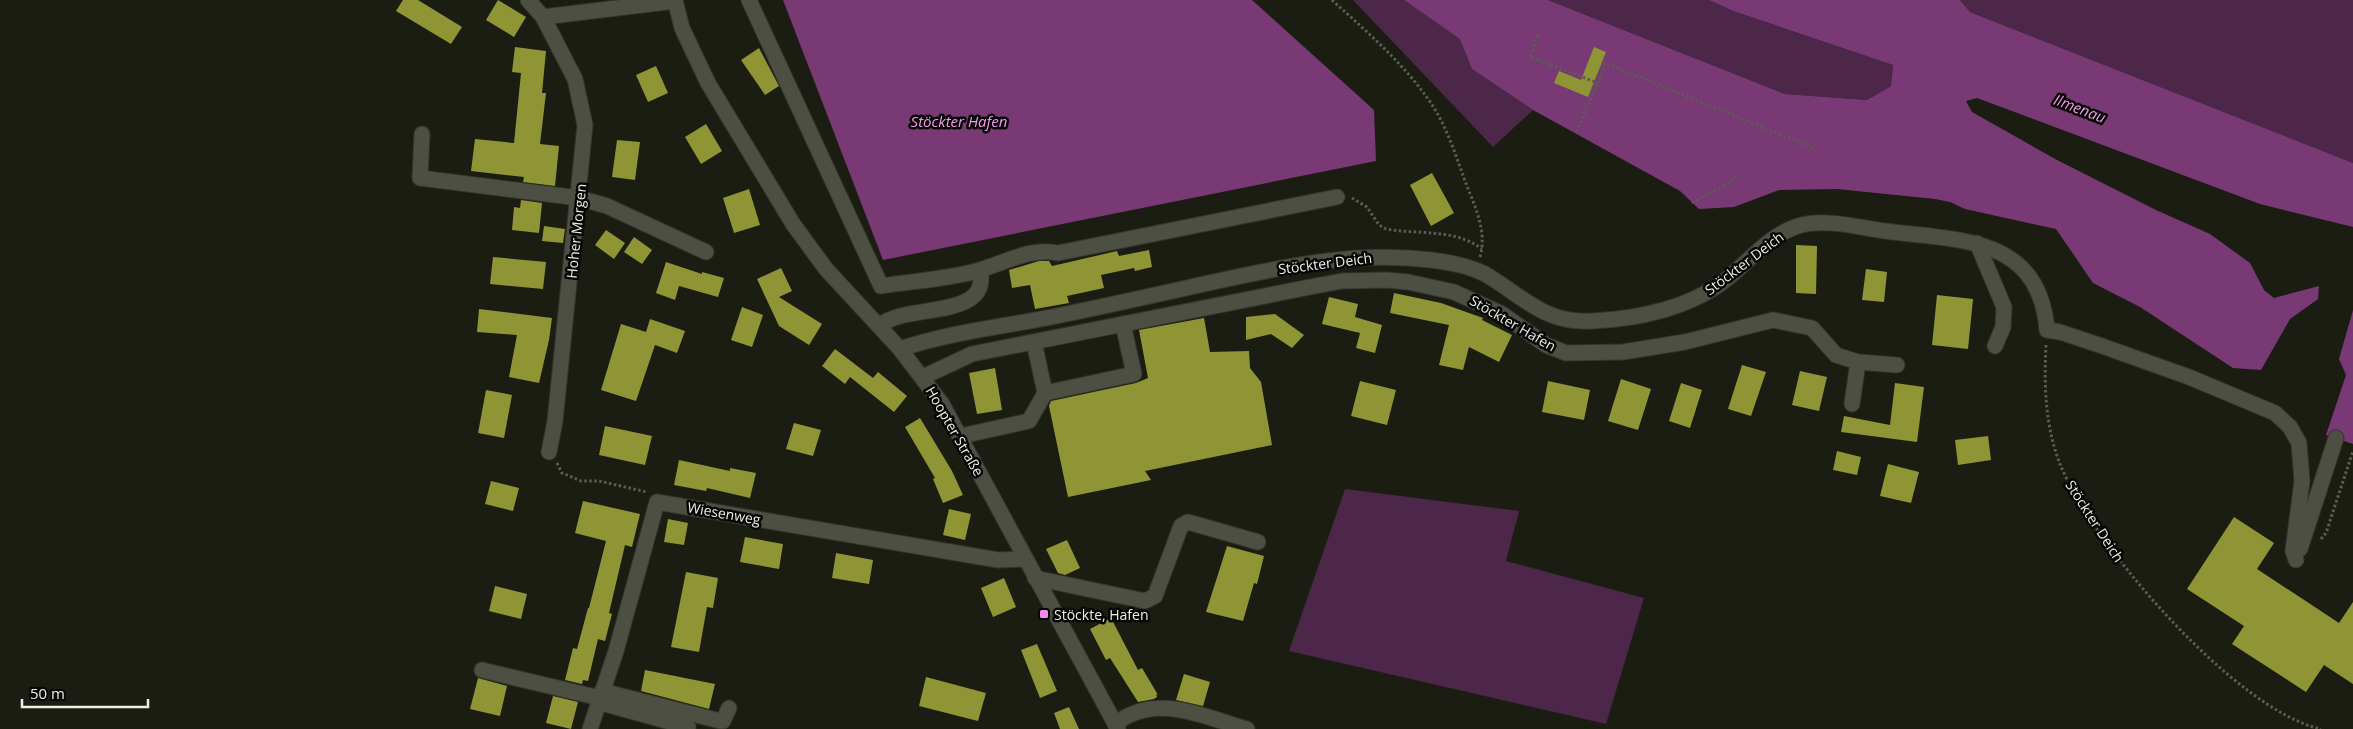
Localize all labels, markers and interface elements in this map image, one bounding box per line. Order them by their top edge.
water label: Ilmenau [2051,89,2109,127]
water label: Stöckter Hafen [911,111,1007,131]
street label: Hoher Morgen [562,183,590,279]
street label: Stöckter Deich [1701,227,1787,299]
street label: Stöckter Deich [1277,248,1373,278]
street label: Stöckter Hafen [1466,291,1560,355]
street label: Hoopter Straße [922,383,988,479]
street label: Stöckter Deich [2061,476,2129,566]
street label: Wiesenweg [686,497,762,529]
place label: Stöckte, Hafen [1054,605,1149,624]
marker: Stöckte, Hafen [1038,608,1050,620]
scale bar [22,676,149,708]
text: 50 m [30,683,65,703]

